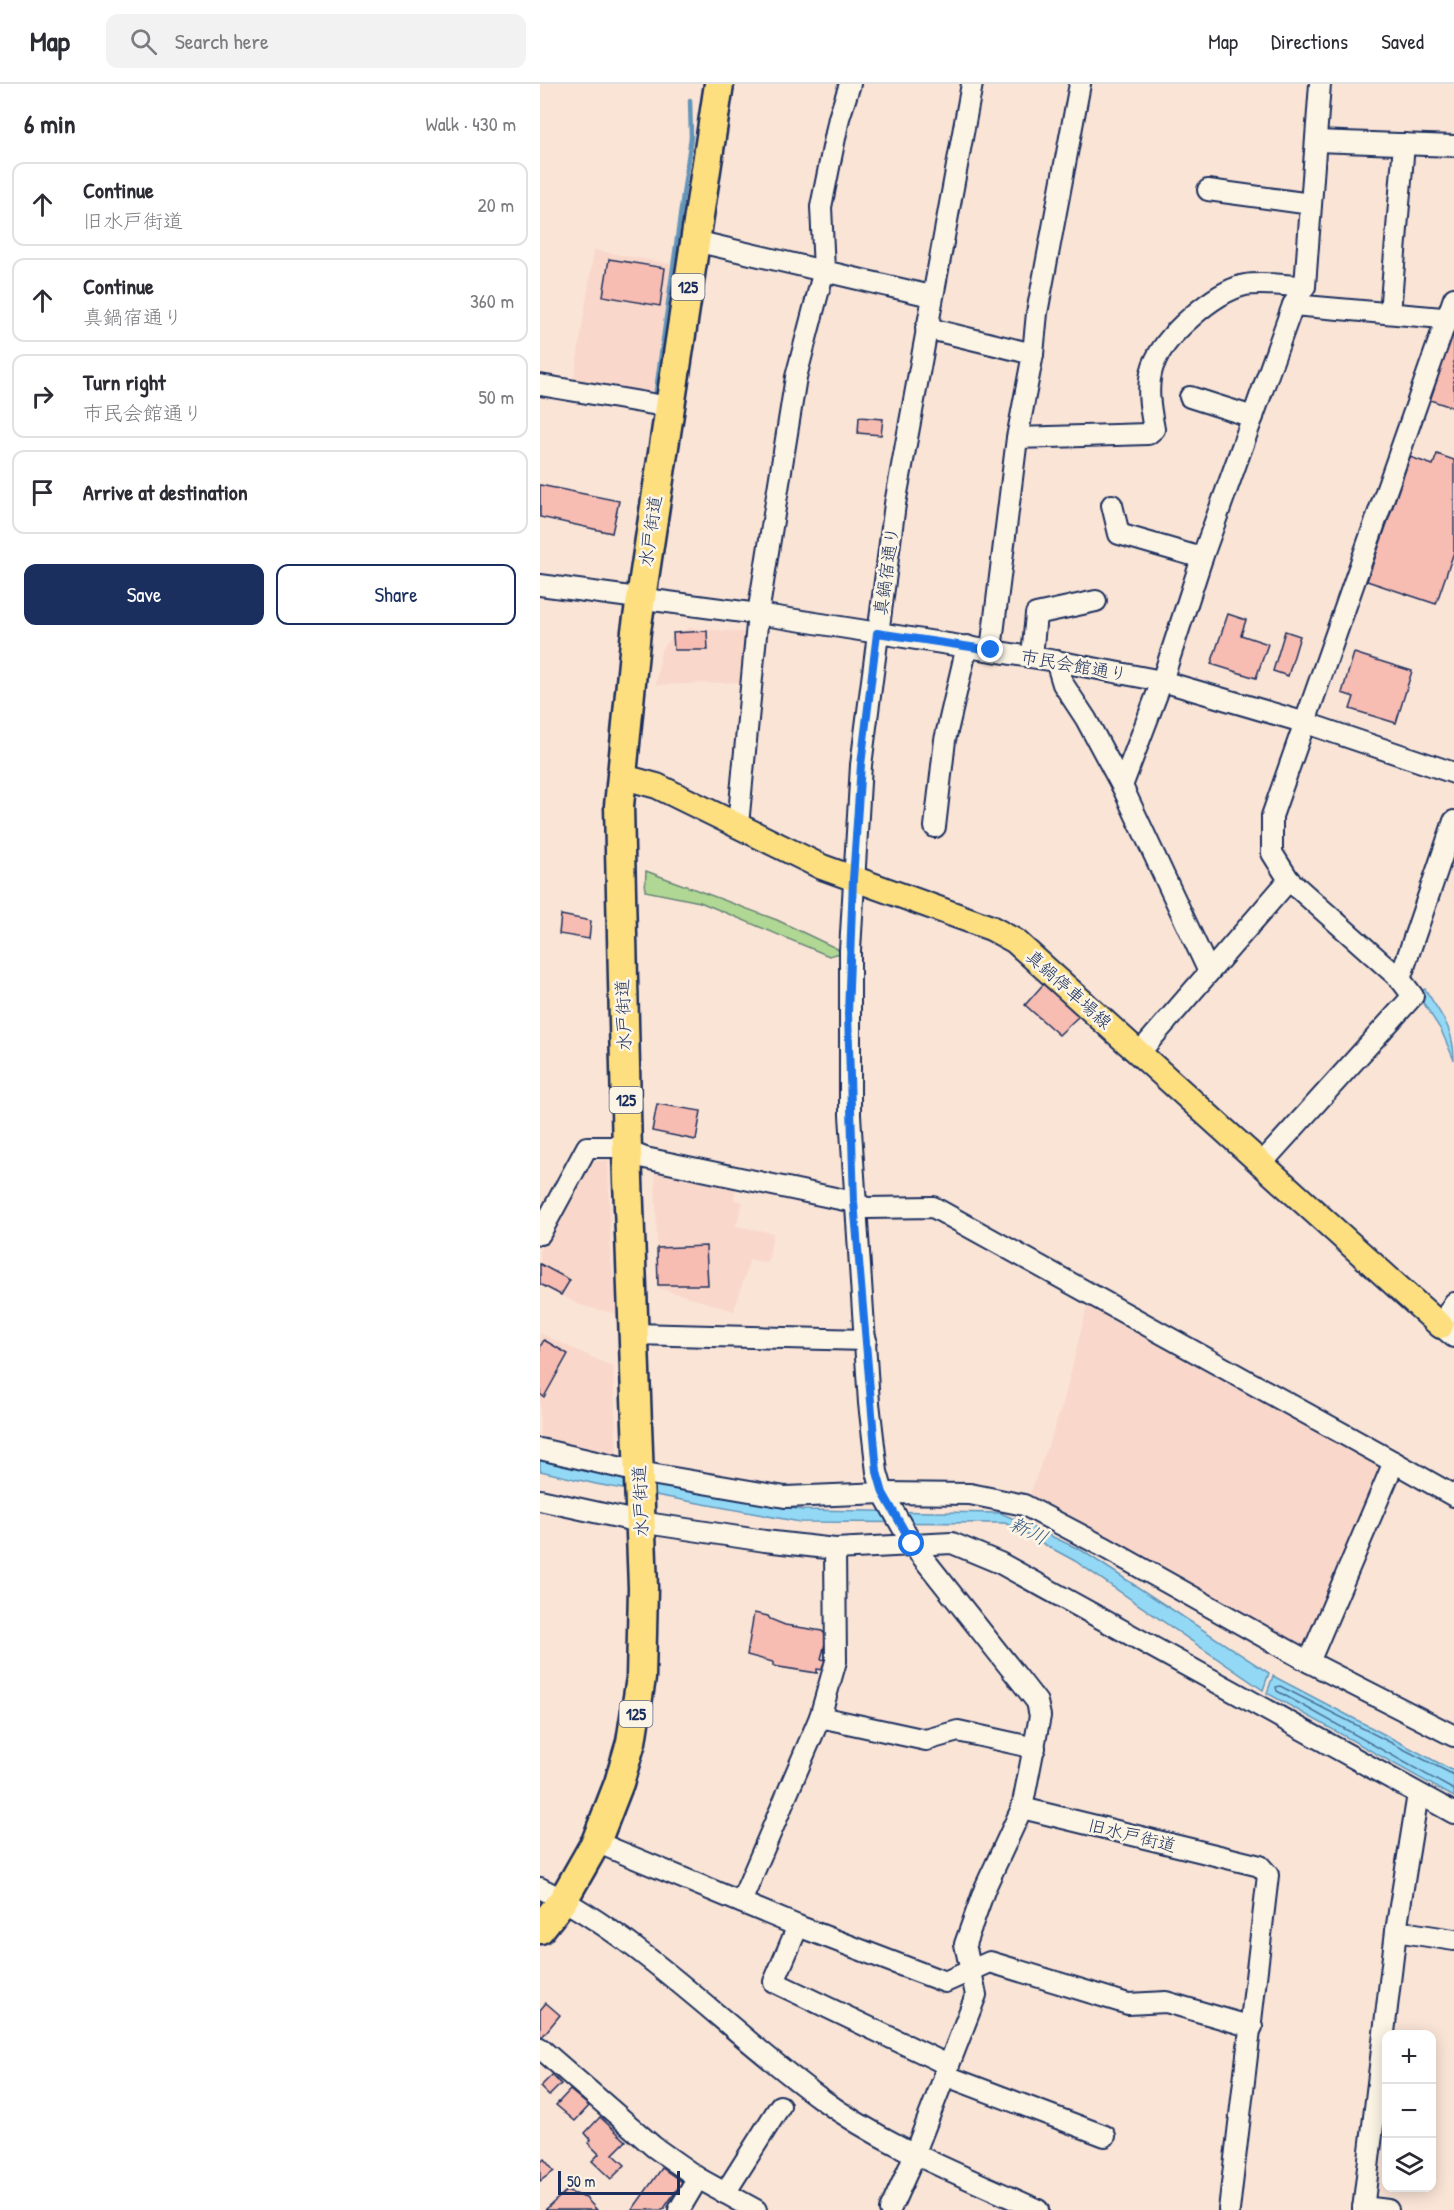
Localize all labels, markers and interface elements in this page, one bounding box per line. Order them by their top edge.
search box [106,14,526,68]
text: Map [30,22,70,60]
icon: search [127,25,160,58]
text: Search here [175,26,269,56]
text: Map [1208,27,1238,56]
text: Directions [1271,27,1348,56]
text: Saved [1381,27,1424,56]
text: 6 min [24,106,76,141]
text: Walk · 430 m [425,110,516,137]
text: Continue [83,175,154,205]
icon: ahead [26,188,59,221]
text: 20 m [477,191,514,218]
text: 旧水戸街道 [83,207,183,234]
text: Continue [83,271,154,301]
road number: 125 [672,274,704,300]
icon: ahead [26,284,59,317]
text: 360 m [470,287,514,314]
text: 真鍋宿通り [83,303,183,330]
text: Turn right [83,367,166,397]
icon: right [26,380,59,413]
text: 50 m [478,383,514,410]
text: 市民会館通り [83,399,203,426]
icon: arrive [26,476,59,509]
text: Arrive at destination [83,477,248,507]
street label: 水戸街道 [633,494,667,568]
street label: 真鍋宿通り [867,525,905,617]
button: Save [24,564,264,625]
button: Share [276,564,516,625]
route end [977,636,1003,662]
street label: 市民会館通り [1019,643,1129,687]
street label: 真鍋停車場線 [1021,944,1117,1034]
street label: 水戸街道 [609,979,637,1051]
road number: 125 [610,1087,643,1113]
street label: 水戸街道 [626,1465,654,1537]
water label: 新川 [1005,1509,1053,1551]
route start [898,1530,924,1556]
road number: 125 [620,1701,652,1727]
street label: 旧水戸街道 [1085,1812,1179,1858]
map controls [1382,2030,1436,2192]
button: + [1382,2030,1436,2084]
button: − [1382,2084,1436,2138]
button: layers [1382,2138,1436,2192]
scale bar [558,2168,680,2196]
text: 50 m [567,2170,596,2192]

